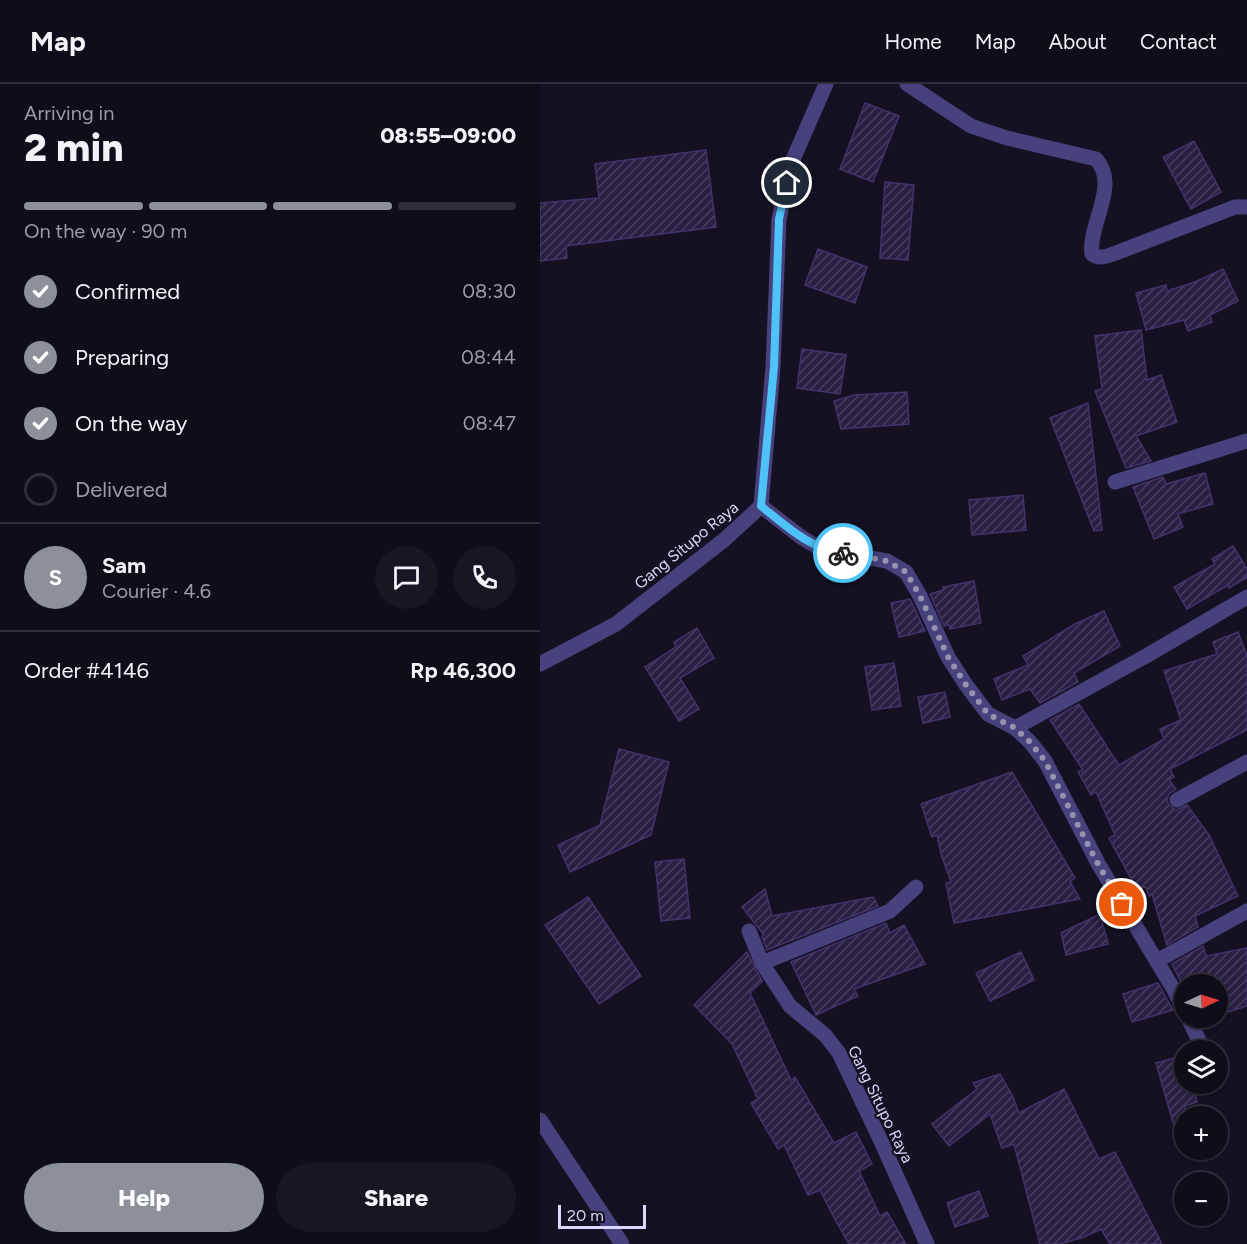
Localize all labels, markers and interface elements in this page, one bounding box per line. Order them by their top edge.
text: Map [30,24,86,58]
text: Home [885,29,942,54]
text: Map [975,29,1016,54]
text: About [1049,29,1107,54]
text: Contact [1140,29,1217,54]
text: Arriving in [24,101,114,125]
text: 08:55–09:00 [380,122,516,149]
text: 2 min [24,124,124,171]
pin [761,157,812,208]
icon: home [770,166,803,199]
text: On the way · 90 m [24,219,187,243]
icon: check [24,275,57,308]
text: Confirmed [75,278,180,305]
text: 08:30 [462,279,516,303]
icon: check [24,341,57,374]
text: Preparing [75,344,169,371]
text: 08:44 [461,345,516,369]
icon: check [24,407,57,440]
text: On the way [75,410,187,437]
text: 08:47 [463,411,516,435]
text: Delivered [75,476,168,503]
street label: Gang Situpo Raya [631,498,742,593]
courier [813,523,873,583]
icon: bike [827,537,860,570]
button: chat [375,546,438,609]
button: phone [453,546,516,609]
text: Sam [102,552,146,579]
text: S [49,564,62,591]
text: Courier · 4.6 [102,579,211,603]
text: Order #4146 [24,657,149,684]
text: Rp 46,300 [410,657,516,684]
pin [1096,878,1147,929]
icon: bag [1105,887,1138,920]
north arrow [1174,974,1228,1028]
map controls [1174,974,1228,1226]
button: layers [1174,1040,1228,1094]
street label: Gang Situpo Raya [844,1042,917,1166]
button: + [1174,1106,1228,1160]
button: Help [24,1163,264,1232]
button: Share [276,1163,516,1232]
button: − [1174,1172,1228,1226]
scale bar [558,1202,646,1230]
text: 20 m [567,1206,604,1225]

